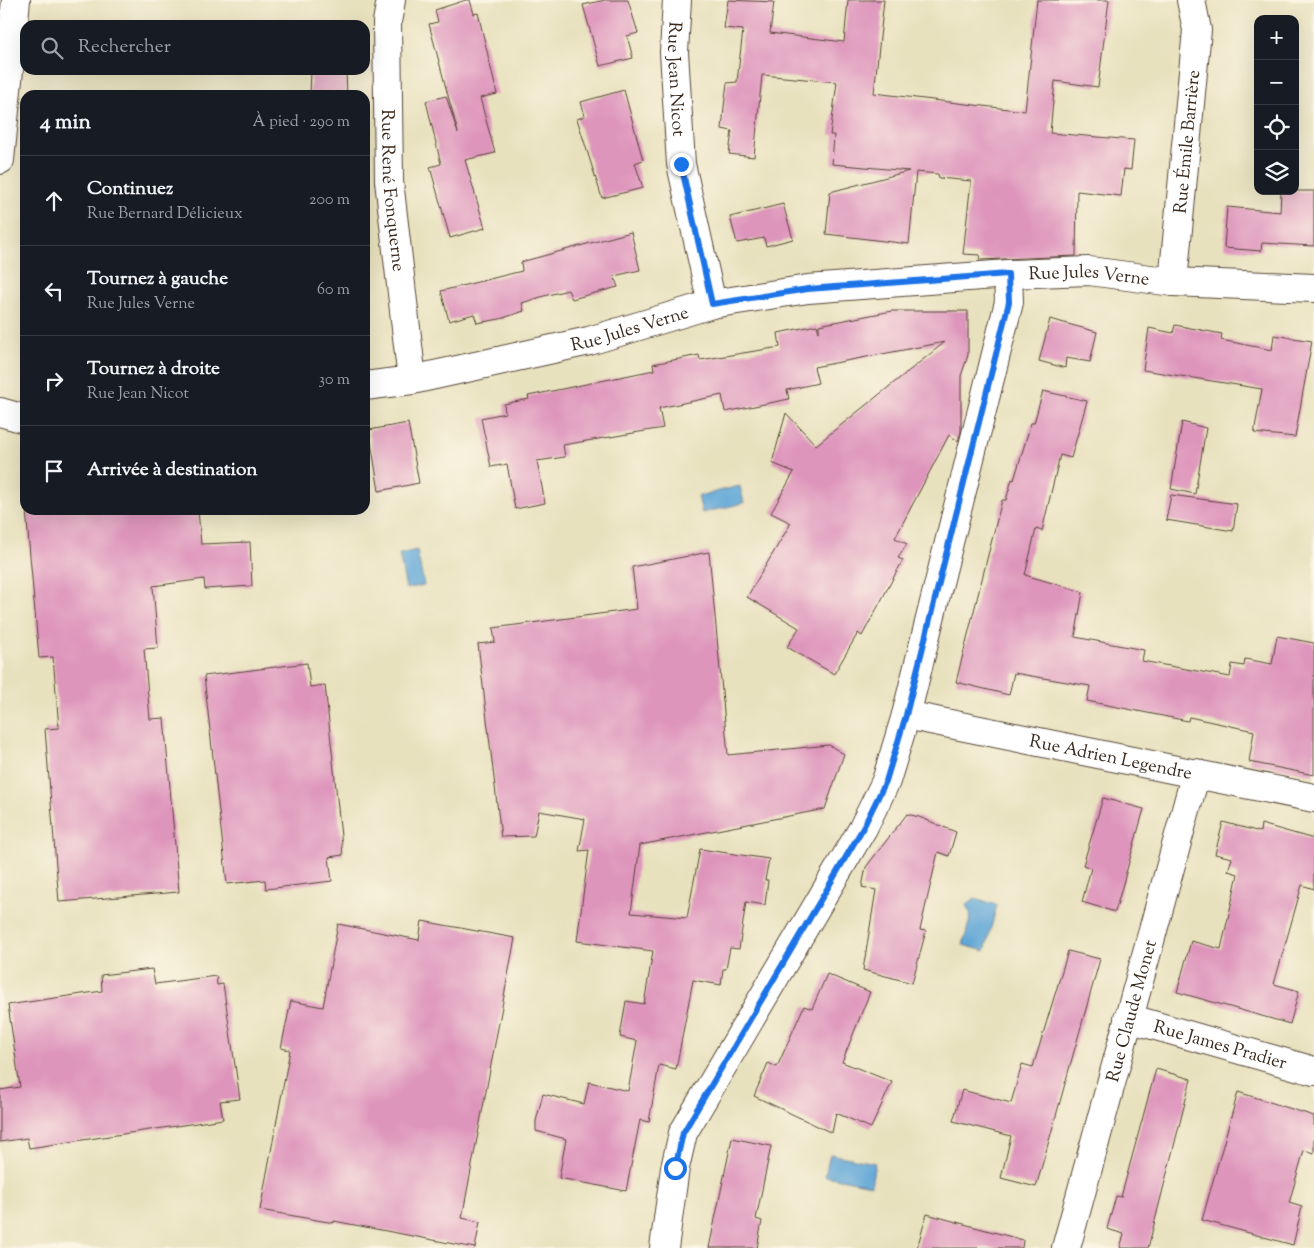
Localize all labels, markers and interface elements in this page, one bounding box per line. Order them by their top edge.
map controls [1254,15,1299,195]
button: + [1254,15,1299,60]
search box [20,20,370,75]
street label: Rue Jean Nicot [659,21,690,137]
icon: search [38,34,66,62]
text: Rechercher [78,34,171,61]
button: − [1254,60,1299,105]
street label: Rue Émile Barrière [1169,69,1208,215]
button: locate [1254,105,1299,150]
text: 4 min [40,108,91,138]
street label: Rue René Fonquerne [373,109,410,273]
text: À pied · 290 m [253,111,350,134]
button: layers [1254,150,1299,195]
route end [670,153,693,176]
text: Continuez [87,176,173,203]
icon: ahead [40,187,68,215]
text: 200 m [309,189,350,212]
text: Rue Bernard Délicieux [87,203,243,226]
street label: Rue Jules Verne [1028,260,1151,294]
text: Tournez à gauche [87,266,228,293]
icon: left [40,277,68,305]
text: 60 m [317,279,350,302]
text: Rue Jules Verne [87,293,195,316]
street label: Rue Jules Verne [569,301,692,360]
text: Tournez à droite [87,356,220,383]
icon: right [40,367,68,395]
text: 30 m [319,369,350,392]
text: Rue Jean Nicot [87,383,189,406]
icon: arrive [40,457,68,485]
text: Arrivée à destination [87,457,258,484]
street label: Rue Adrien Legendre [1027,729,1194,788]
street label: Rue Claude Monet [1101,937,1165,1085]
street label: Rue James Pradier [1150,1015,1290,1078]
route start [664,1157,687,1180]

